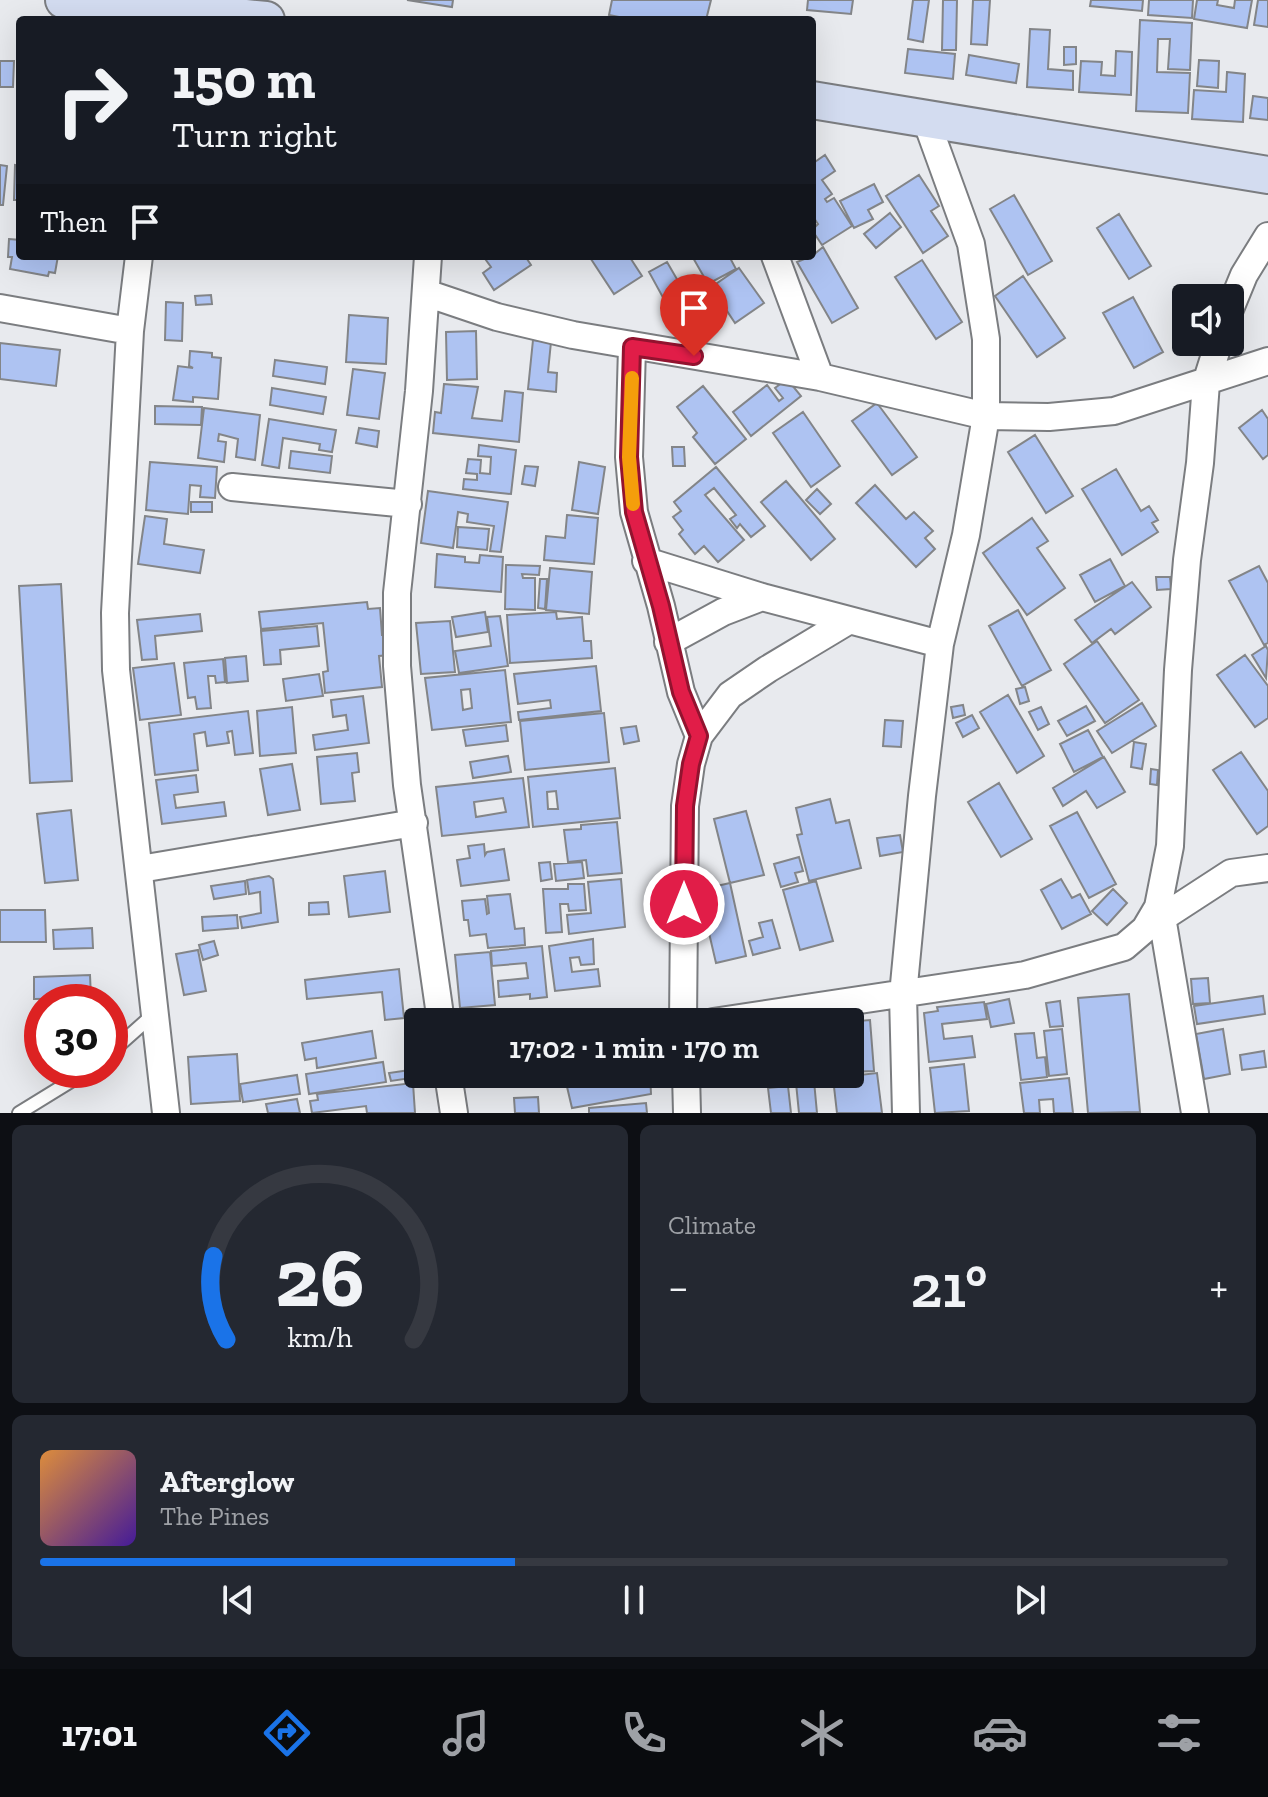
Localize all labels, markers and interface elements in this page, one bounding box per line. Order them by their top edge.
text: 150 m [172,45,316,112]
icon: right [40,48,144,152]
text: Turn right [172,113,337,156]
icon: arrive [123,200,167,244]
text: Then [40,204,107,240]
pin [660,274,728,356]
map controls [1172,284,1244,356]
button: sound [1172,284,1244,356]
icon: arrive [672,286,716,330]
position arrow [642,862,726,946]
speed limit sign: 30 [24,984,128,1088]
text: 17:02 · 1 min · 170 m [509,1030,759,1066]
text: Climate [668,1209,756,1241]
text: 26 [275,1227,365,1327]
text: 21° [911,1250,987,1322]
text: − [668,1260,689,1313]
text: + [1209,1260,1228,1313]
text: km/h [287,1320,353,1354]
text: Afterglow [160,1464,294,1500]
text: The Pines [160,1500,270,1532]
icon: previous [216,1578,260,1622]
icon: pause [612,1578,656,1622]
icon: next [1008,1578,1052,1622]
icon: directions [259,1705,315,1761]
icon: music [438,1705,494,1761]
icon: phone [616,1705,672,1761]
icon: climate [794,1705,850,1761]
icon: car [972,1705,1028,1761]
icon: filters [1151,1705,1207,1761]
text: 17:01 [61,1712,137,1755]

